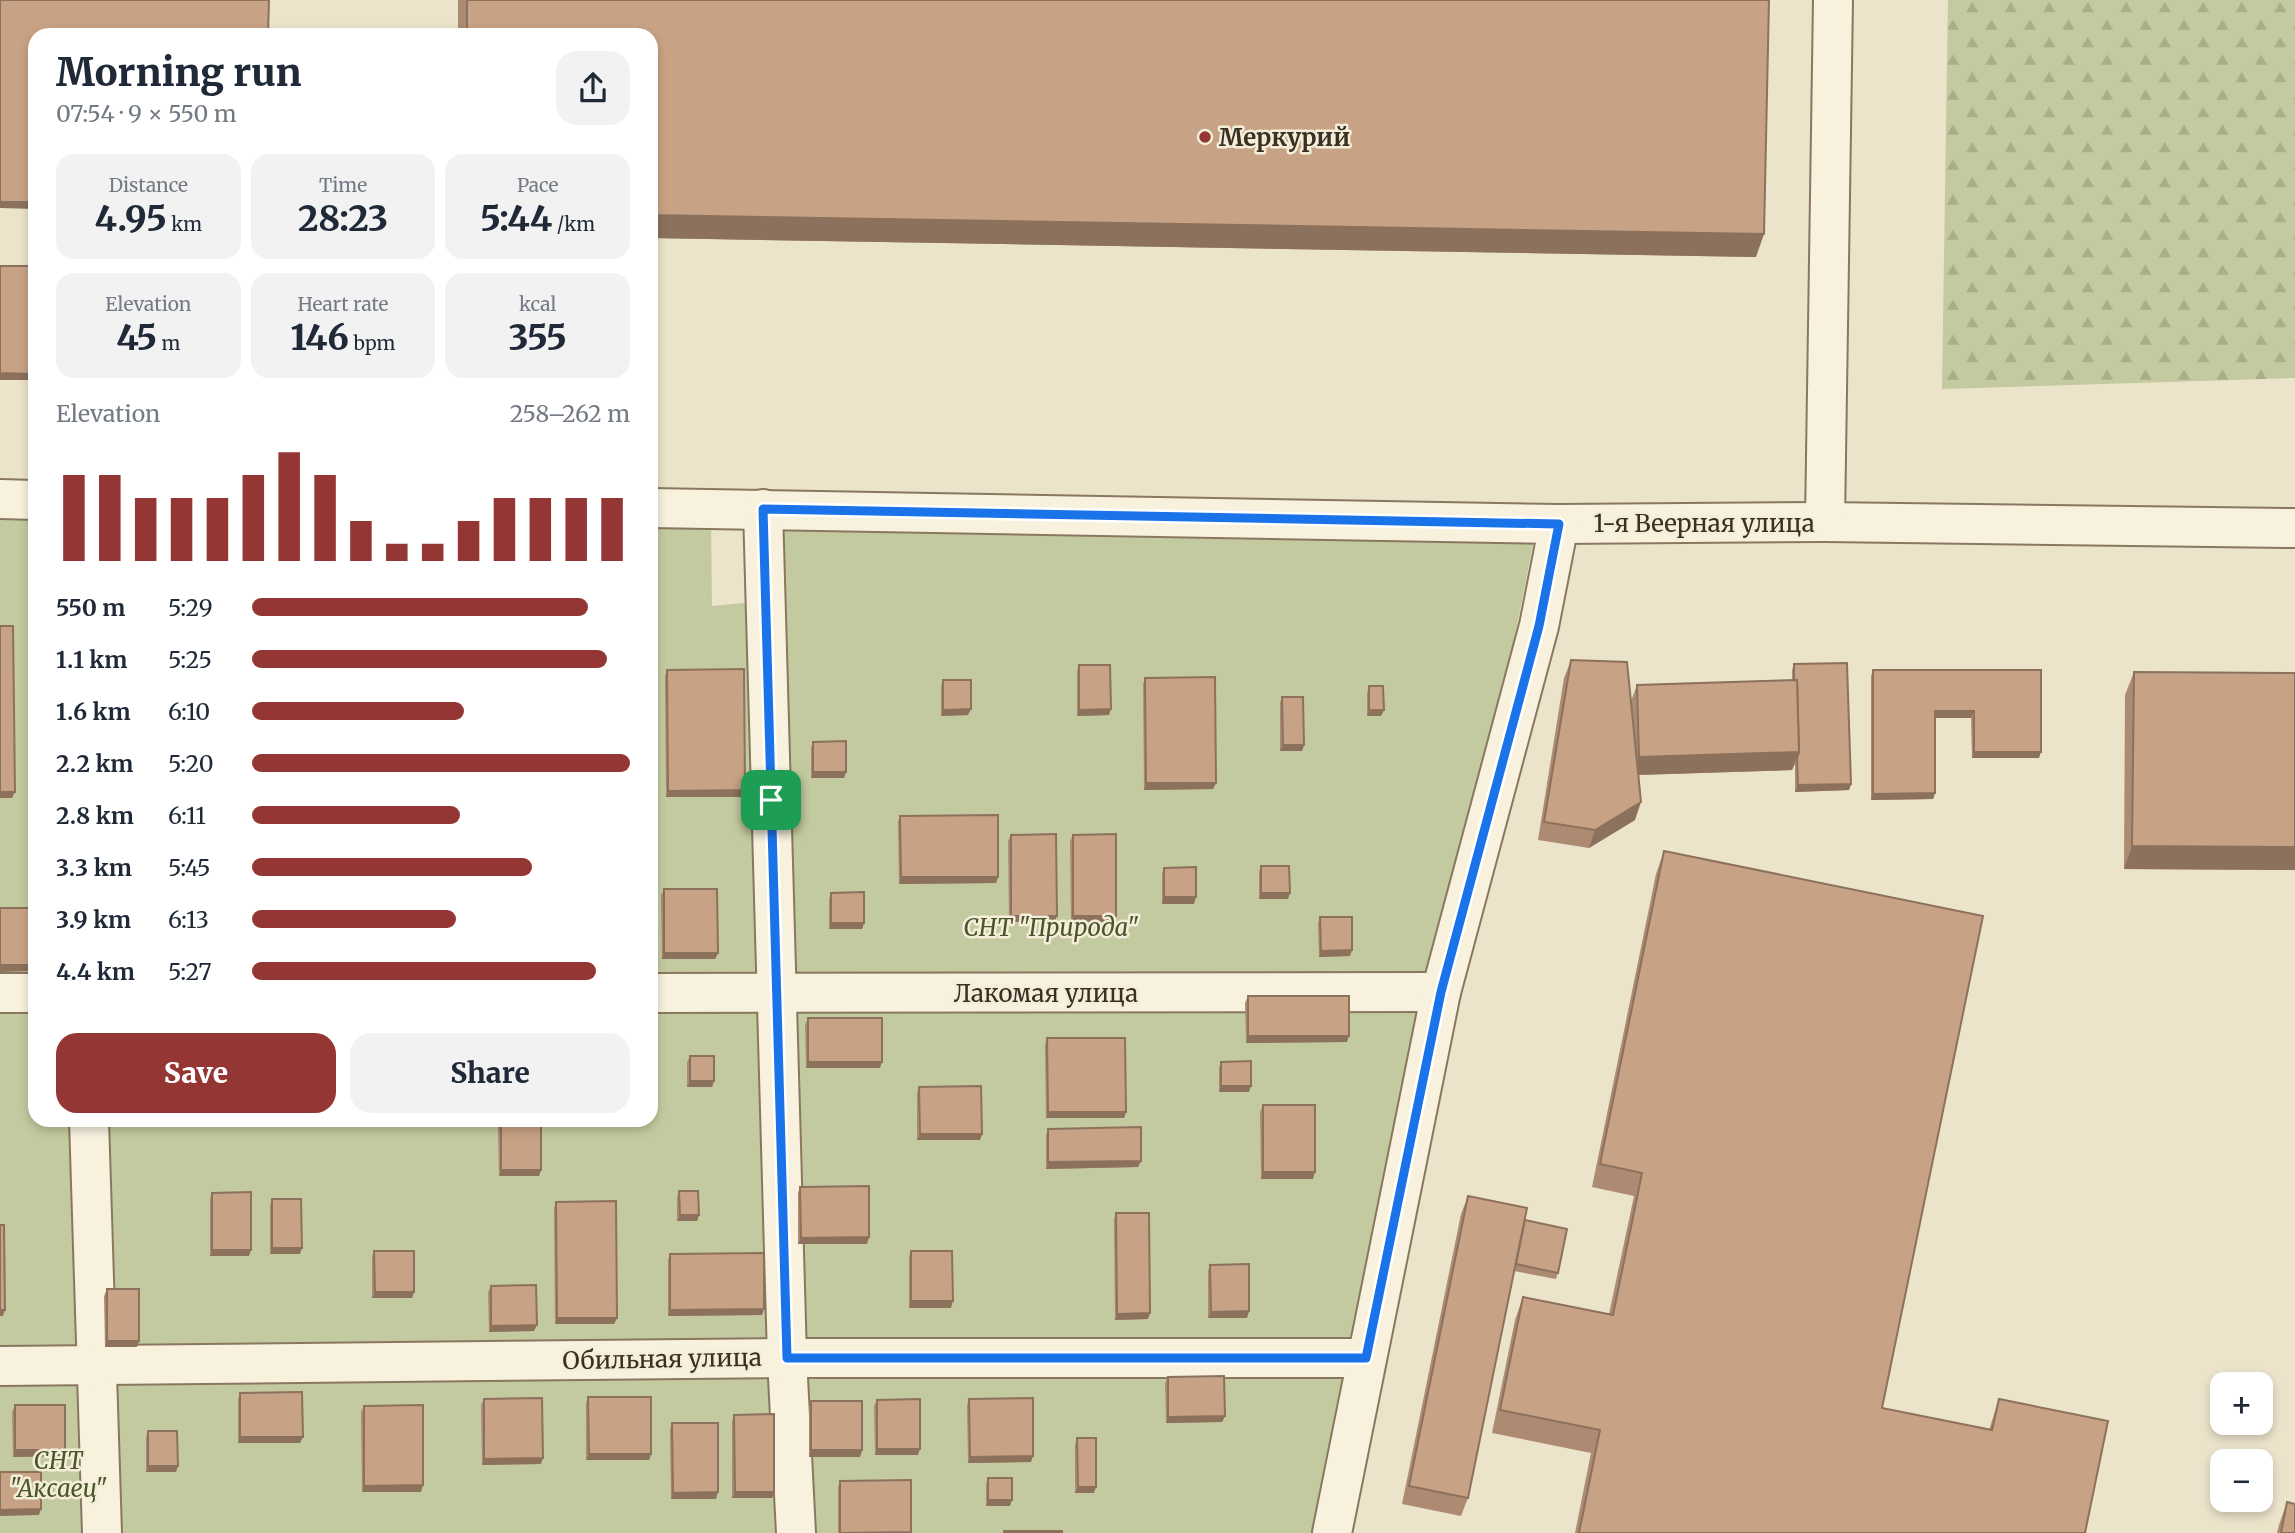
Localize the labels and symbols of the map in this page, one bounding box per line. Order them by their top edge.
place label: Меркурий [1219,122,1350,153]
marker: Меркурий [1197,129,1213,145]
street label: 1-я Веерная улица [1593,508,1815,539]
pin [741,770,801,830]
park label: СНТ "Природа" [963,912,1139,943]
street label: Лакомая улица [954,978,1138,1009]
street label: Обильная улица [562,1342,762,1376]
park label: СНТ "Аксаец" [9,1445,107,1504]

